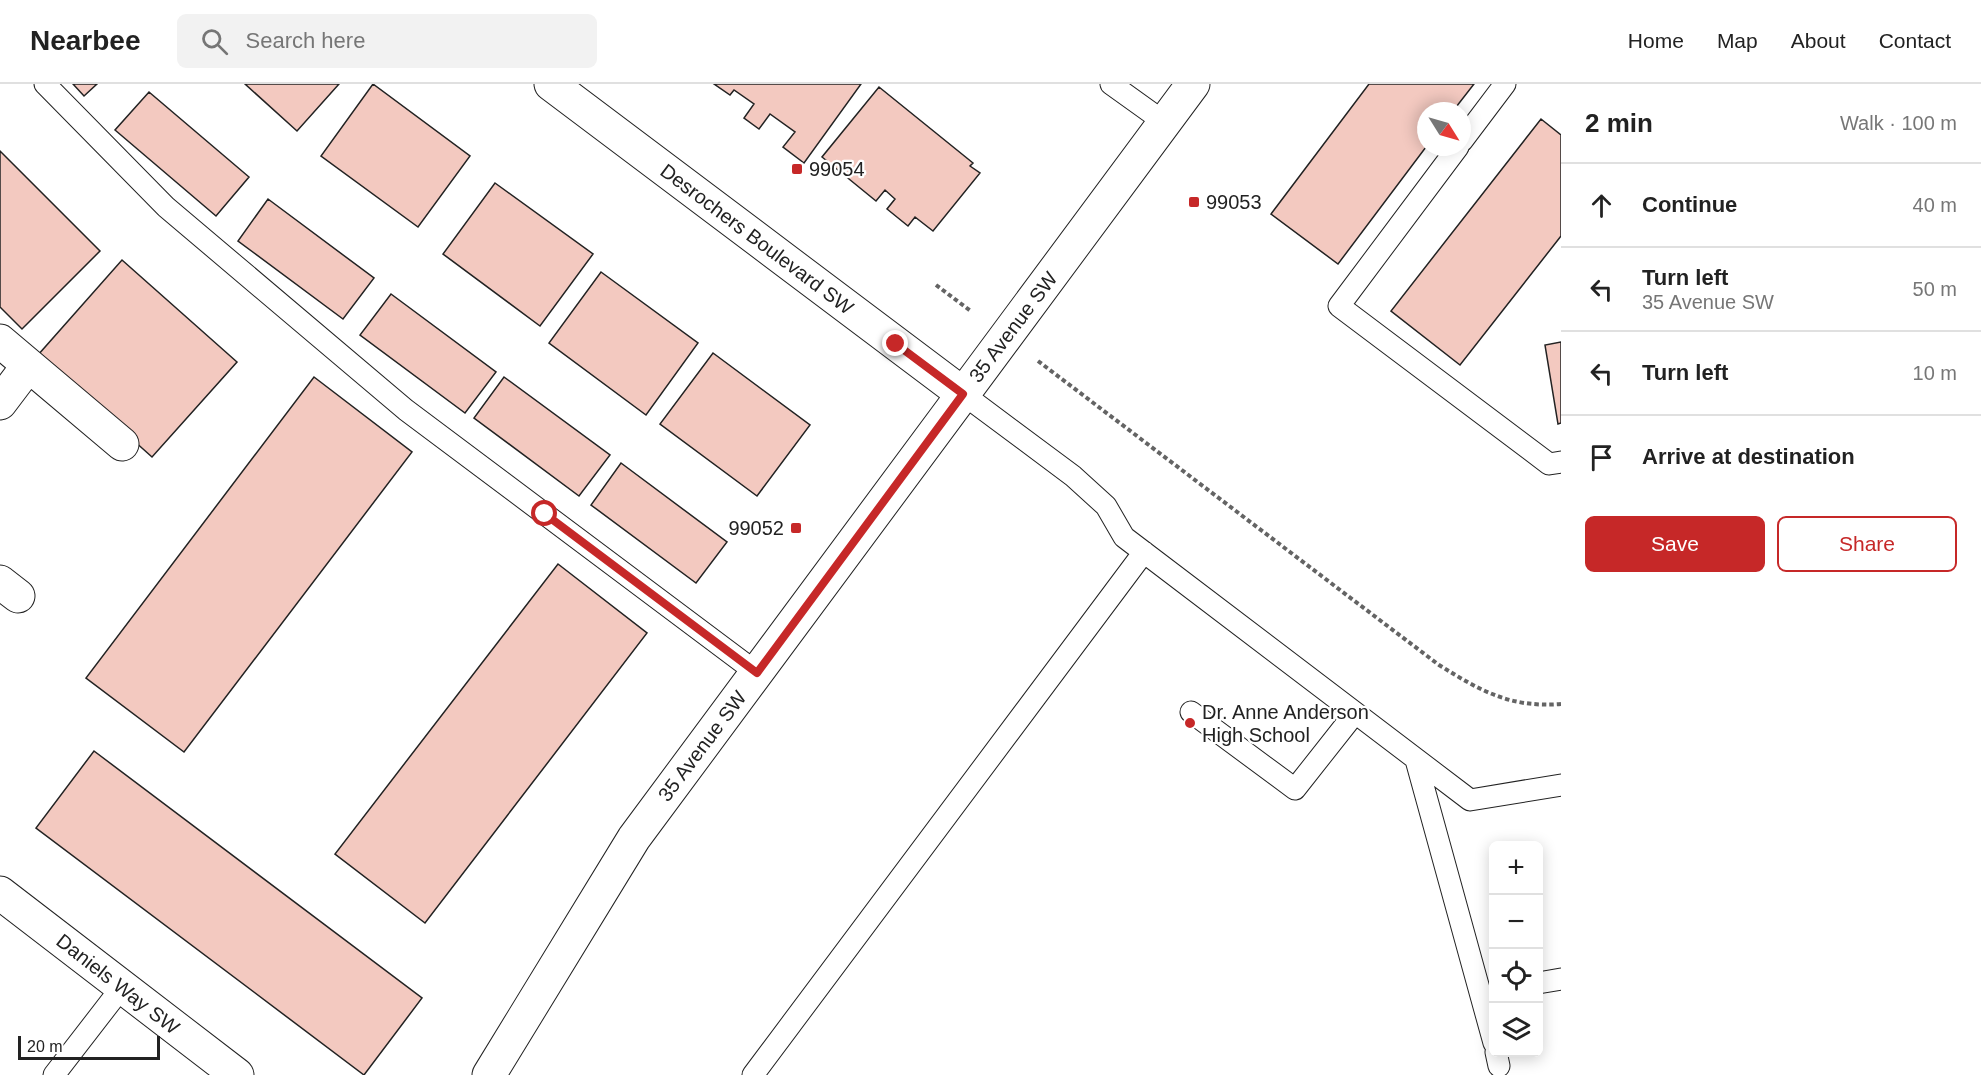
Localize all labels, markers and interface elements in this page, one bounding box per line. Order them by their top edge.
search box [177,14,597,68]
text: Nearbee [30,25,141,56]
icon: search [198,25,231,58]
text: Search here [246,28,365,53]
text: Home [1628,29,1684,52]
text: Map [1717,29,1758,52]
text: About [1791,29,1846,52]
text: Contact [1879,29,1951,52]
north arrow [1417,102,1471,156]
text: 2 min [1585,108,1653,138]
text: Walk · 100 m [1840,112,1957,134]
place label: 99054 [809,158,865,180]
street label: Desrochers Boulevard SW [656,159,858,319]
marker: 99054 [790,162,804,176]
icon: ahead [1585,189,1618,222]
place label: 99053 [1206,191,1262,213]
text: Continue [1642,192,1737,217]
text: 40 m [1913,194,1957,216]
marker: 99053 [1187,195,1201,209]
text: Turn left [1642,265,1728,290]
street label: 35 Avenue SW [965,268,1062,386]
icon: left [1585,273,1618,306]
text: 50 m [1913,278,1957,300]
text: 35 Avenue SW [1642,291,1774,313]
route end [882,330,908,356]
icon: left [1585,357,1618,390]
text: Turn left [1642,360,1728,385]
text: 10 m [1913,362,1957,384]
icon: arrive [1585,441,1618,474]
text: Arrive at destination [1642,444,1855,469]
route start [531,500,557,526]
button: Save [1585,516,1765,572]
button: Share [1777,516,1957,572]
place label: 99052 [728,517,784,539]
marker: 99052 [789,521,803,535]
street label: 35 Avenue SW [654,687,751,805]
place label: Dr. Anne Anderson High School [1202,701,1369,746]
marker: Dr. Anne Anderson High School [1183,716,1197,730]
map controls [1489,841,1543,1057]
button: + [1489,841,1543,895]
button: − [1489,895,1543,949]
street label: Daniels Way SW [52,929,184,1039]
button: locate [1489,949,1543,1003]
button: layers [1489,1003,1543,1057]
scale bar [18,1033,160,1060]
text: 20 m [27,1038,63,1055]

